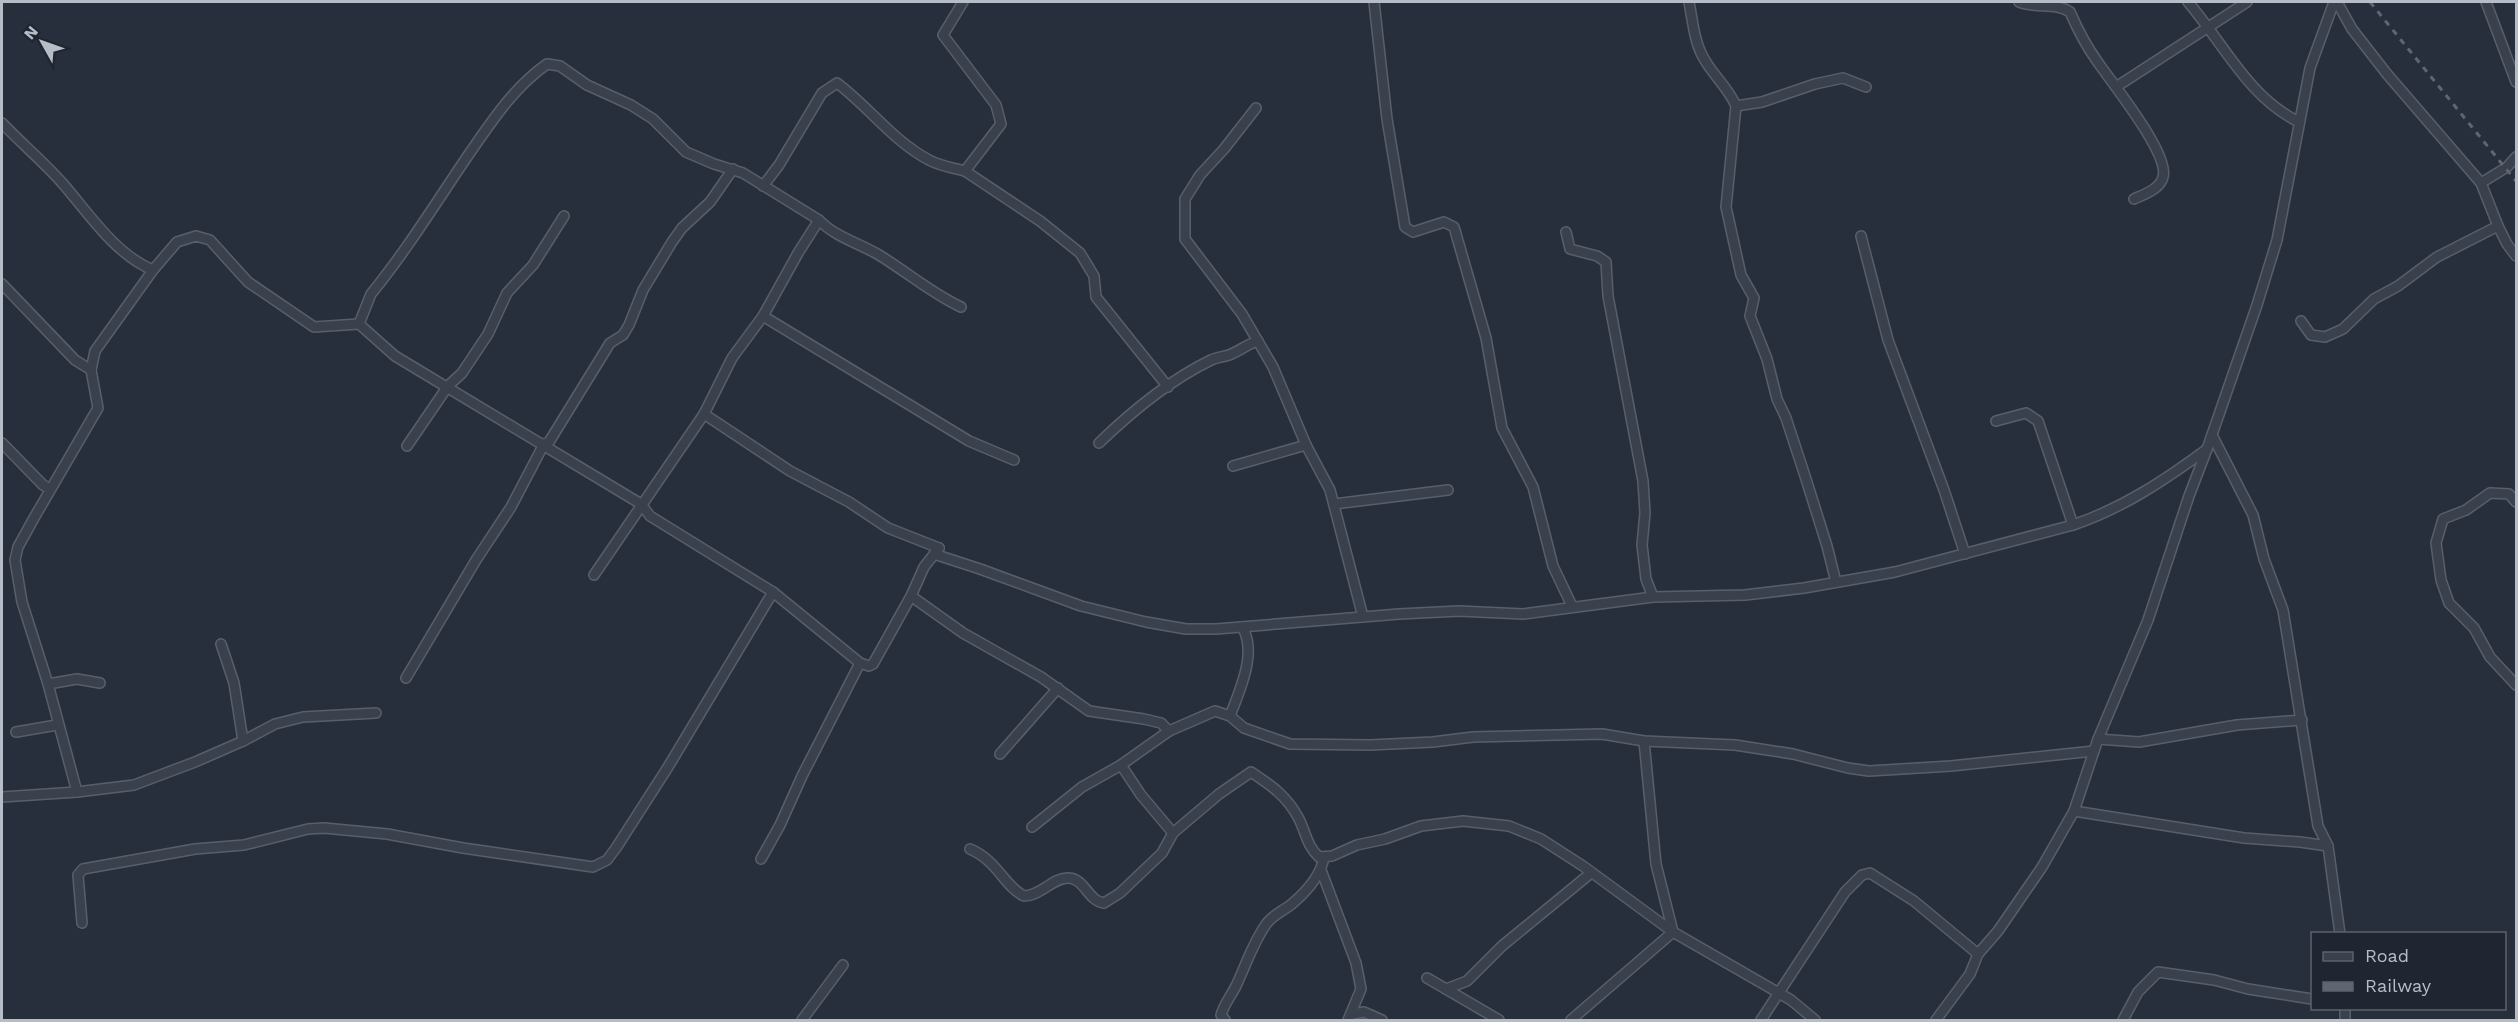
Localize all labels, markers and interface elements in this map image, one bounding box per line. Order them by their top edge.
north arrow [12,12,72,72]
text: N [20,22,42,43]
legend [2311,932,2506,1010]
text: Road [2365,945,2409,966]
text: Railway [2365,975,2432,996]

